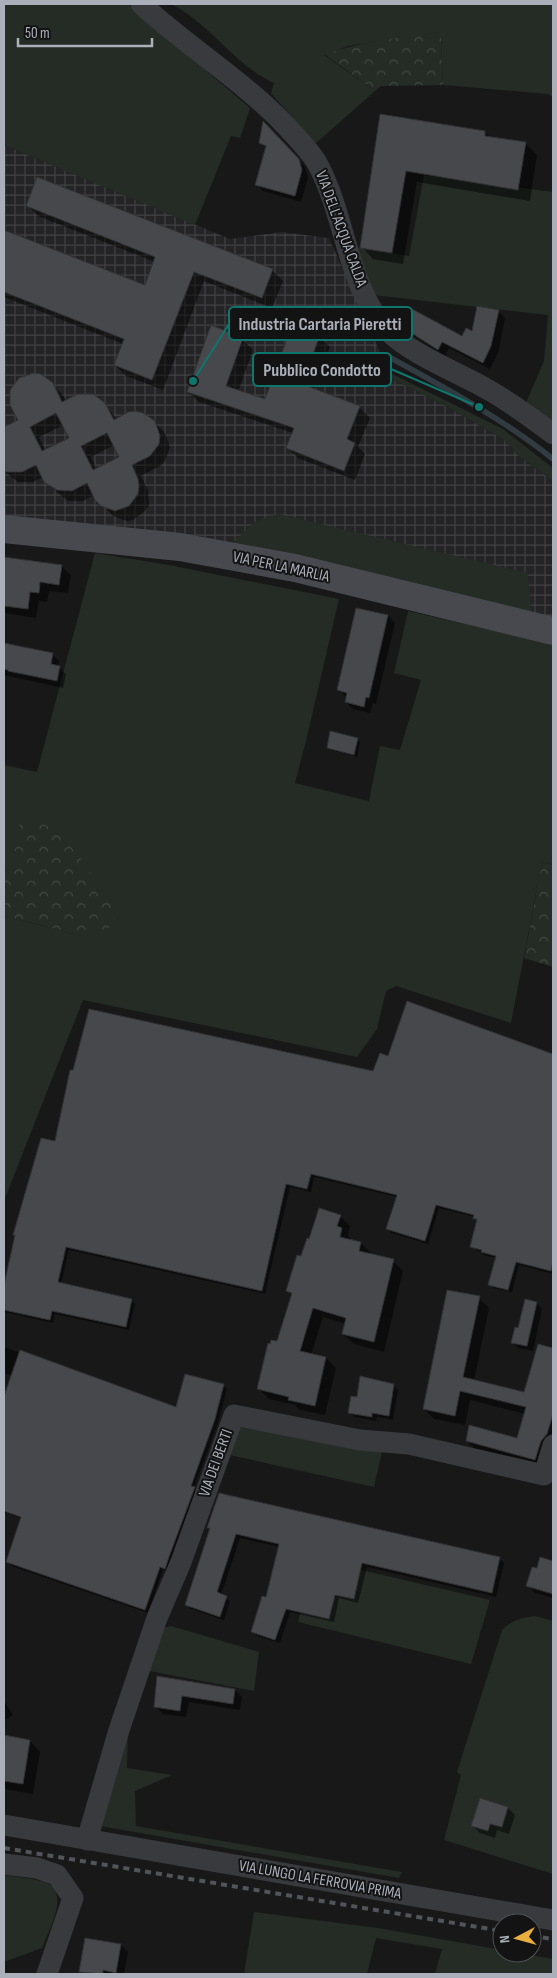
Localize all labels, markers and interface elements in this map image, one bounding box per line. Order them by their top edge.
scale bar [18,15,151,47]
text: 50 m [25,24,50,43]
street label: VIA DELL'ACQUA CALDA [311,168,371,290]
callout: Industria Cartaria Pieretti [229,307,412,340]
text: Industria Cartaria Pieretti [239,314,401,335]
callout: Pubblico Condotto [253,353,391,386]
text: Pubblico Condotto [263,360,381,381]
street label: VIA PER LA MARLIA [231,547,331,587]
street label: VIA DEI BERTI [195,1427,237,1499]
street label: VIA LUNGO LA FERROVIA PRIMA [237,1856,403,1904]
north arrow [492,1913,542,1963]
text: N [496,1935,513,1944]

